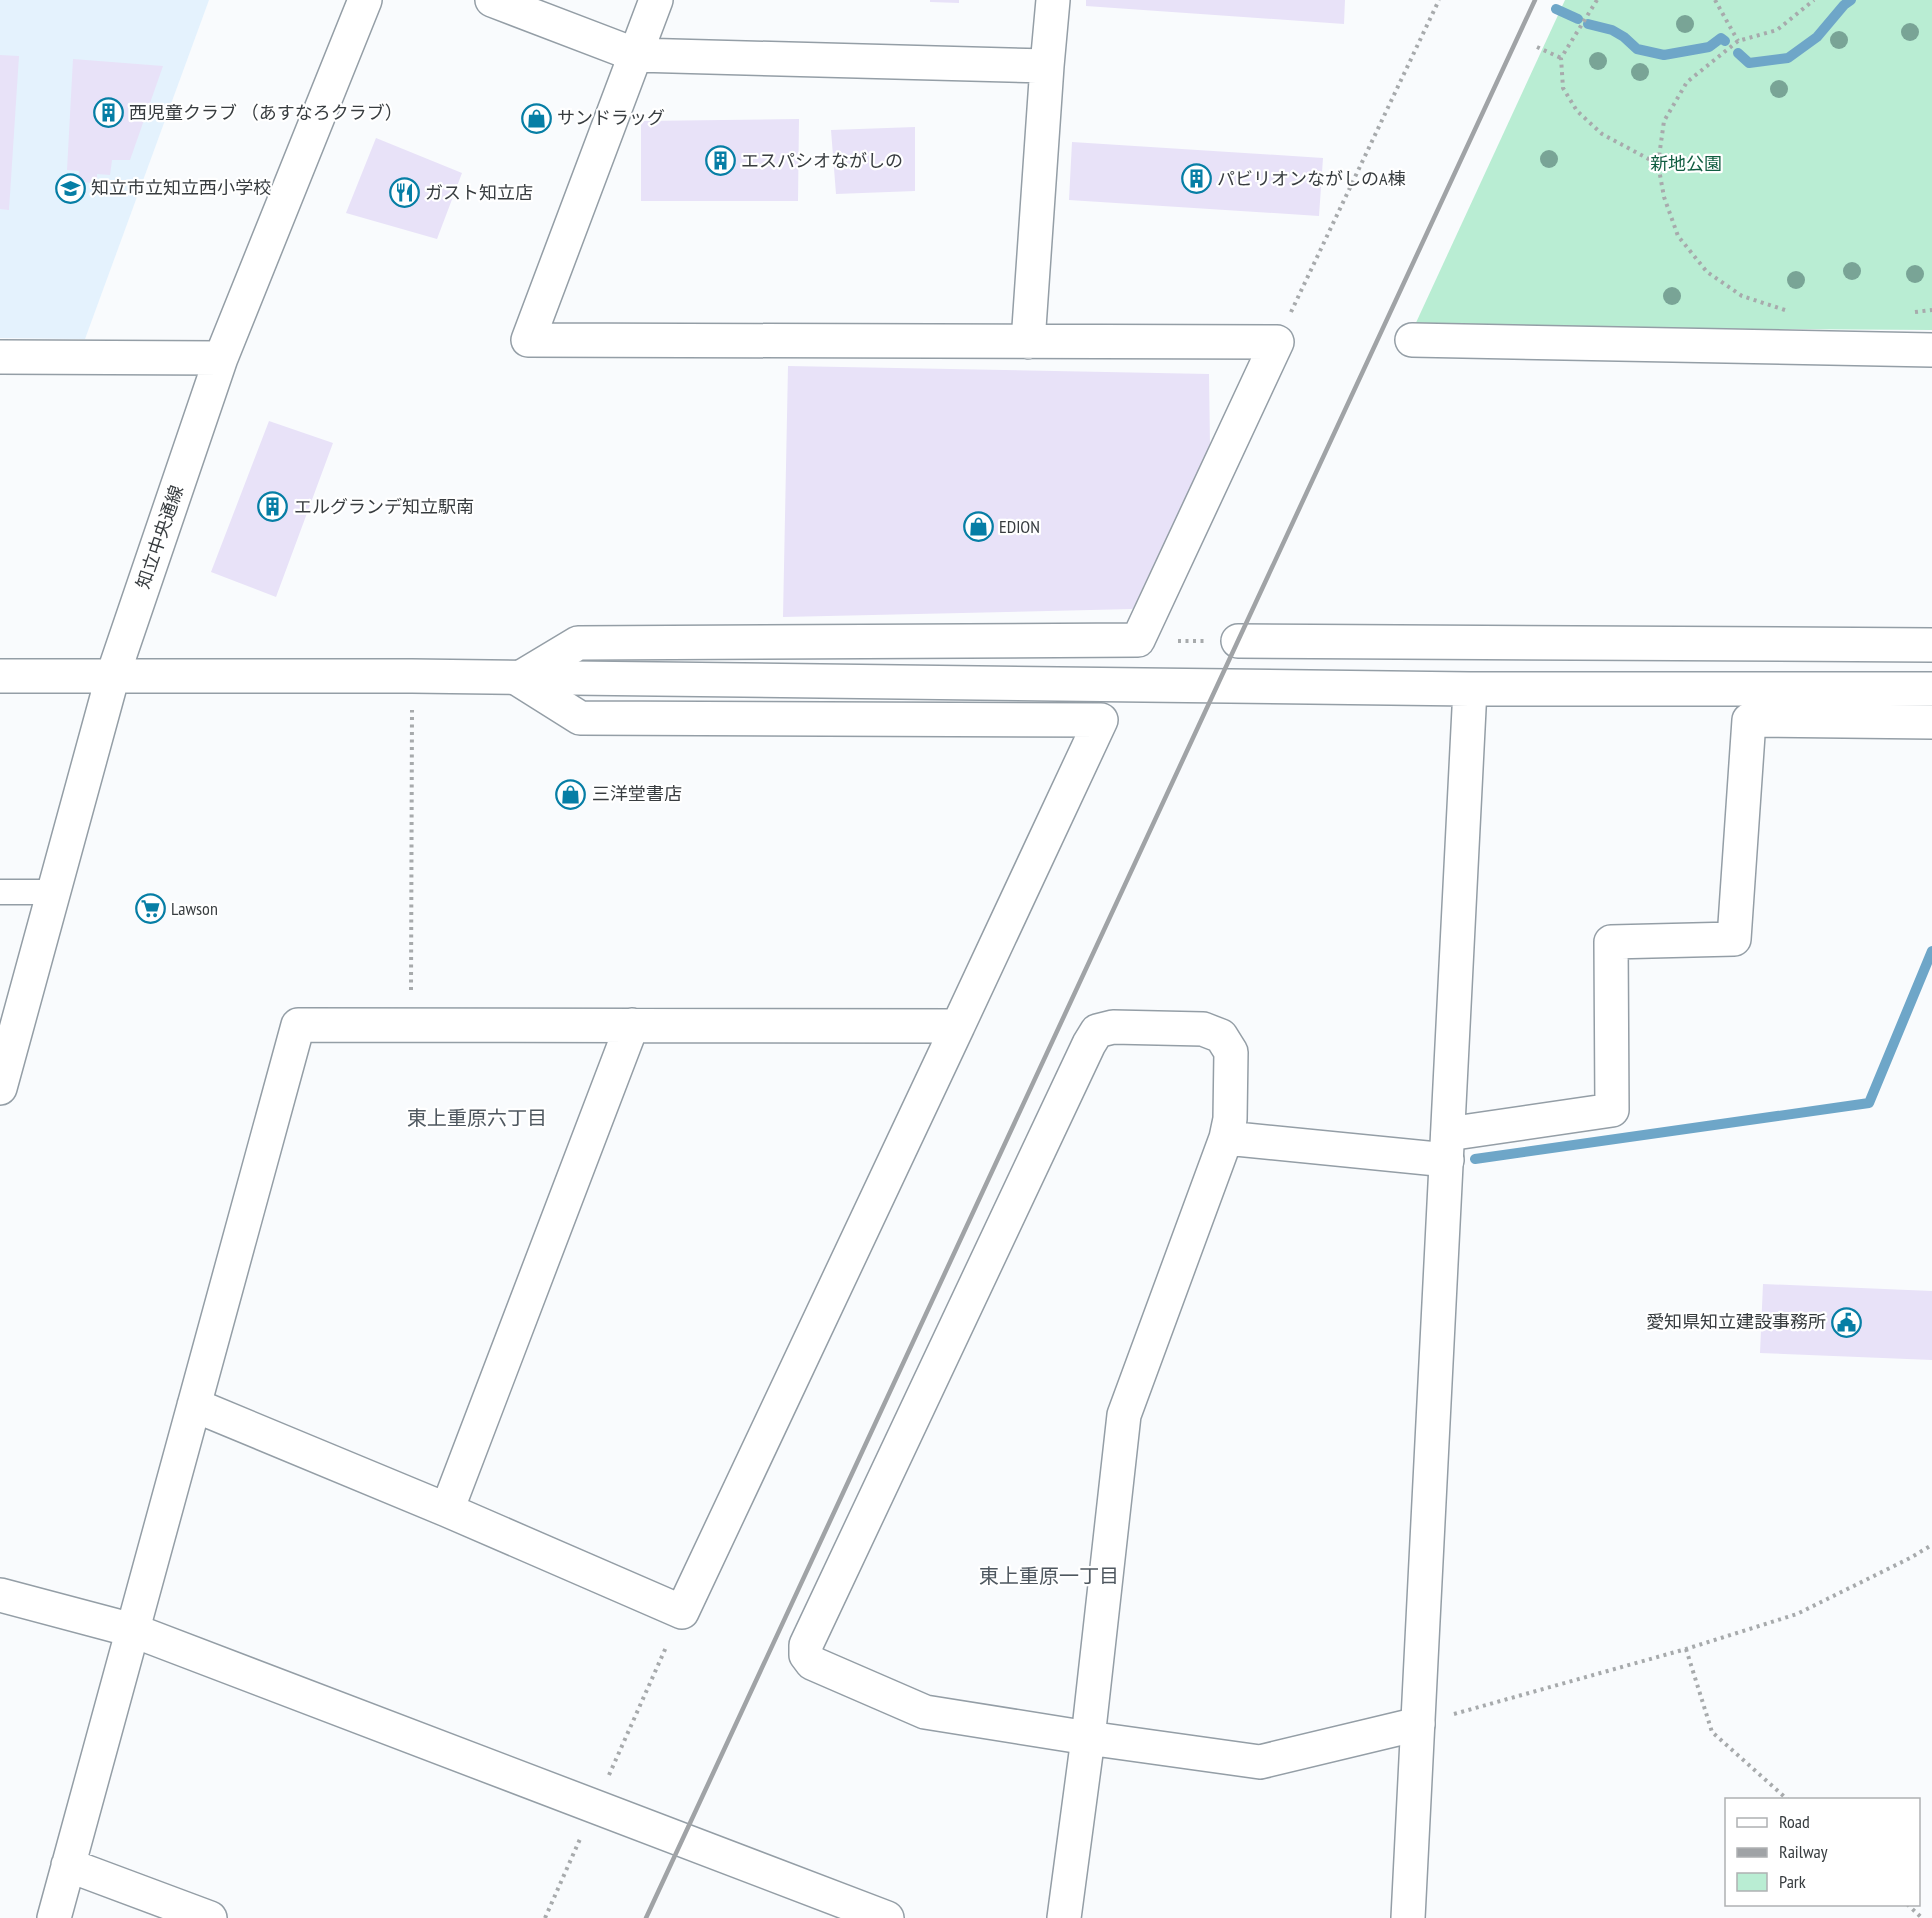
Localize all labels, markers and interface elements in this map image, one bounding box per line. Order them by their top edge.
building icon: 西児童クラブ （あすなろクラブ） [92,97,124,129]
place label: 西児童クラブ （あすなろクラブ） [129,101,403,124]
shop icon: サンドラッグ [520,102,552,134]
place label: サンドラッグ [557,106,665,129]
building icon: エスパシオながしの [704,145,736,177]
place label: エスパシオながしの [741,149,903,172]
park label: 新地公園 [1650,152,1722,175]
building icon: パビリオンながしのA棟 [1180,163,1212,195]
place label: パビリオンながしのA棟 [1217,167,1406,190]
school or university icon: 知立市立知立西小学校 [54,172,86,204]
place label: 知立市立知立西小学校 [91,176,271,199]
restaurant icon: ガスト知立店 [388,177,420,209]
place label: ガスト知立店 [425,181,533,204]
street label: 知立中央通線 [131,482,188,592]
building icon: エルグランデ知立駅南 [257,491,289,523]
place label: エルグランデ知立駅南 [294,495,474,518]
shop icon: EDION [962,511,994,543]
place label: EDION [999,515,1040,538]
shop icon: 三洋堂書店 [555,778,587,810]
place label: 三洋堂書店 [592,782,682,805]
supermarket icon: Lawson [134,893,166,925]
place label: Lawson [171,897,218,920]
district label: 東上重原六丁目 [407,1105,547,1131]
public building icon: 愛知県知立建設事務所 [1831,1306,1863,1338]
place label: 愛知県知立建設事務所 [1646,1310,1826,1333]
district label: 東上重原一丁目 [979,1563,1119,1589]
legend [1725,1798,1920,1906]
text: Road [1779,1810,1810,1833]
text: Railway [1779,1840,1828,1863]
text: Park [1779,1870,1806,1893]

